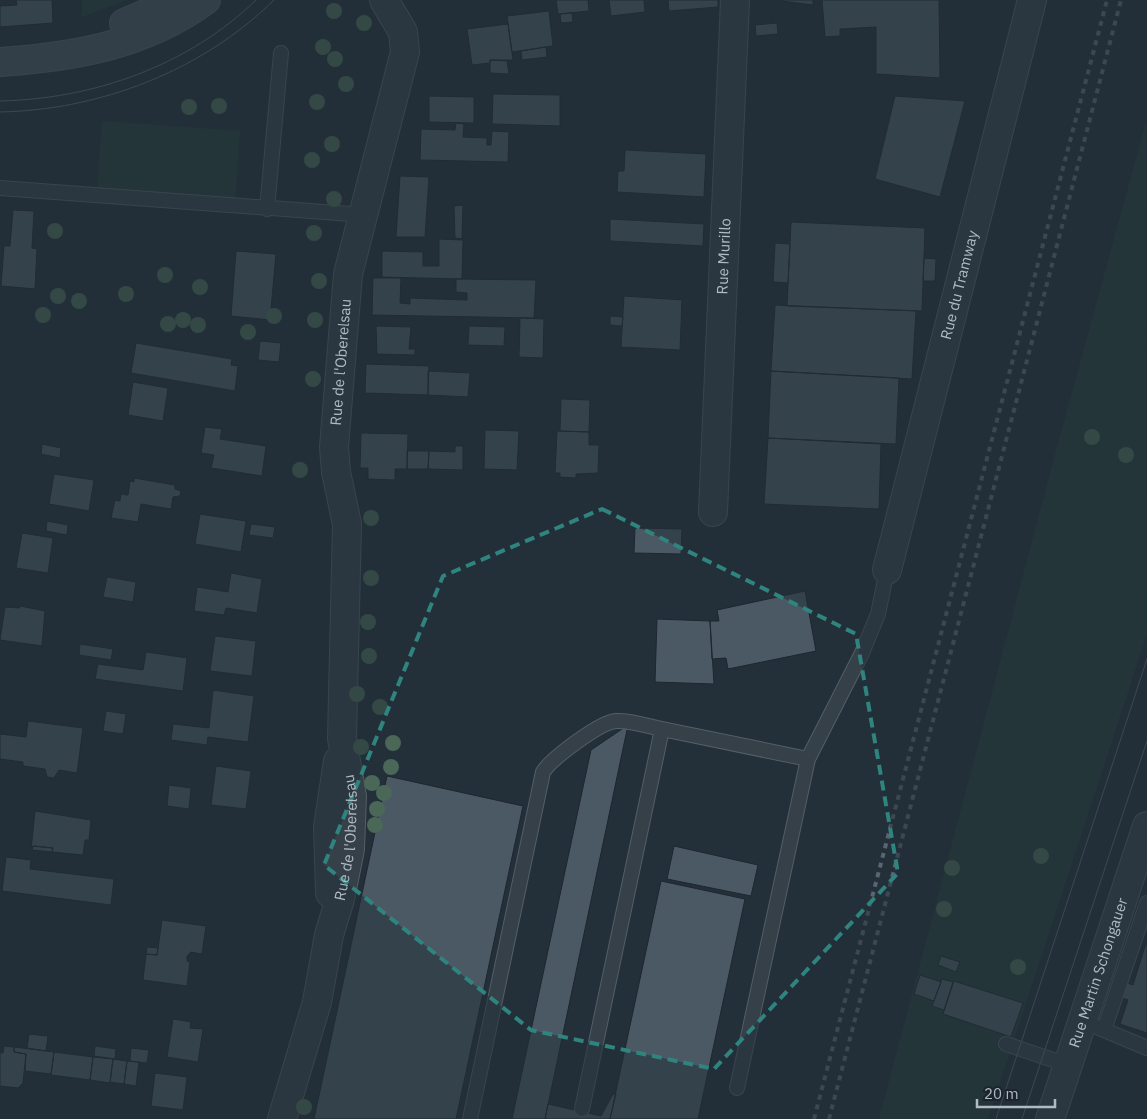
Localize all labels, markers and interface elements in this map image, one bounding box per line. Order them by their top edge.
street label: Rue Murillo [712,218,735,295]
street label: Rue du Tramway [936,228,982,342]
street label: Rue de l'Oberelsau [326,298,355,426]
street label: Rue de l'Oberelsau [330,773,361,902]
street label: Rue Martin Schongauer [1064,895,1132,1050]
scale bar [977,1076,1054,1108]
text: 20 m [984,1084,1019,1103]

